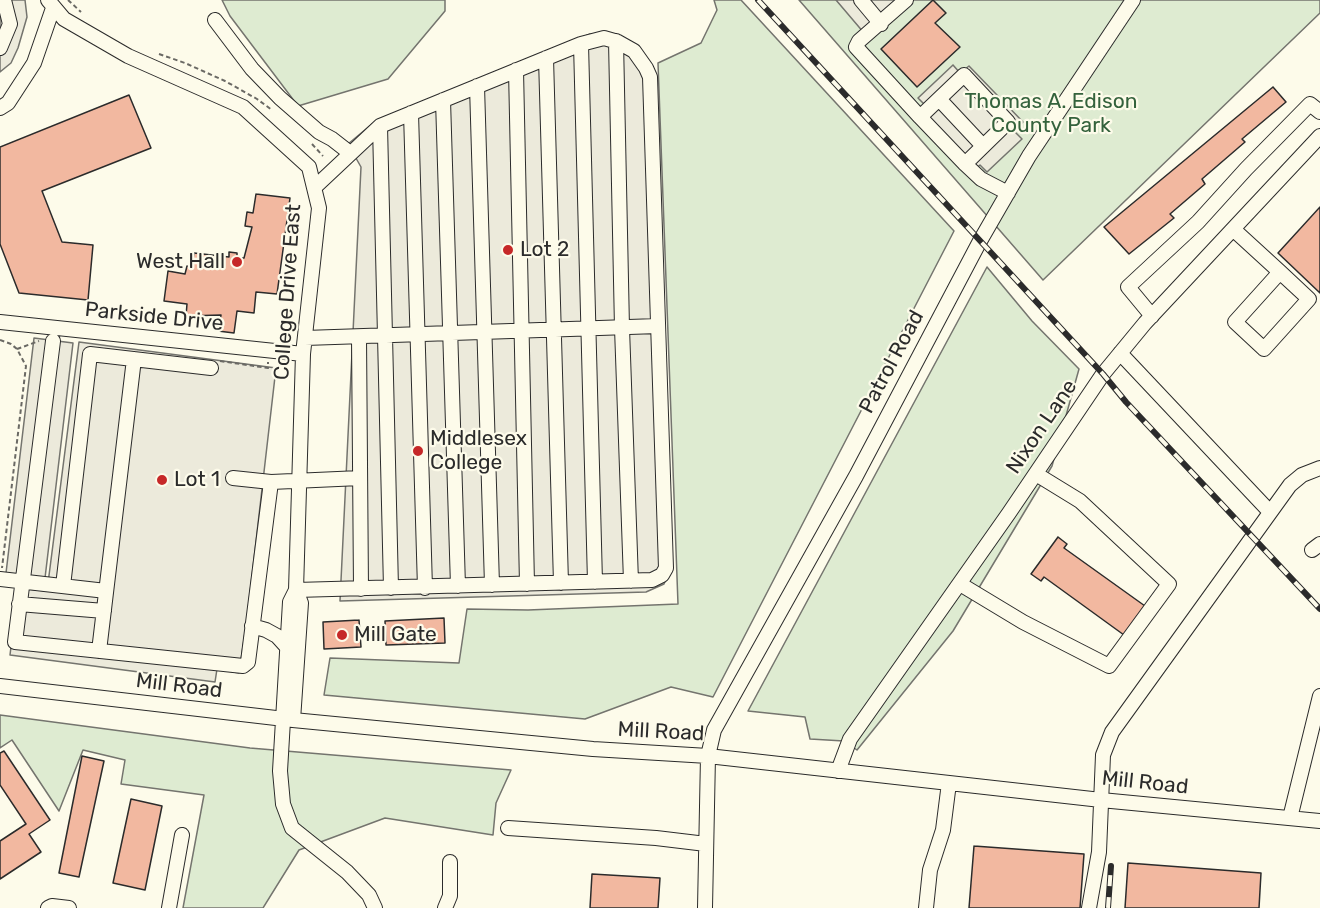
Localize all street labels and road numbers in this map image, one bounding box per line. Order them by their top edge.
street label: College Drive East [269,203,307,381]
street label: Parkside Drive [83,297,225,337]
street label: Patrol Road [854,306,930,418]
street label: Nixon Lane [1001,375,1083,479]
street label: Mill Road [134,668,224,704]
street label: Mill Road [617,717,705,747]
street label: Mill Road [1100,766,1190,800]

